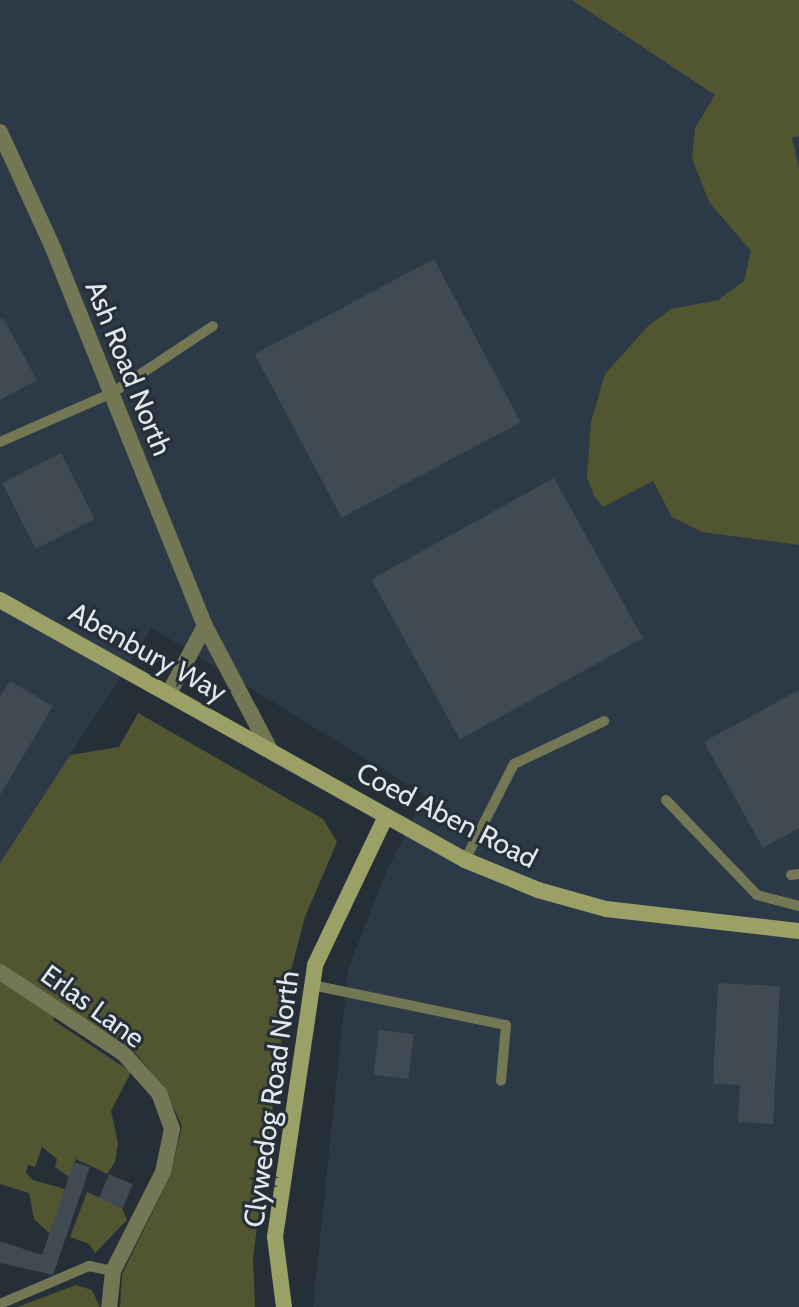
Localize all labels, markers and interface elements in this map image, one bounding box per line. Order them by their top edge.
street label: Ash Road North [79,276,179,460]
street label: Abenbury Way [63,595,233,709]
street label: Coed Aben Road [351,755,543,875]
street label: Erlas Lane [35,957,151,1055]
street label: Clywedog Road North [236,969,306,1229]

